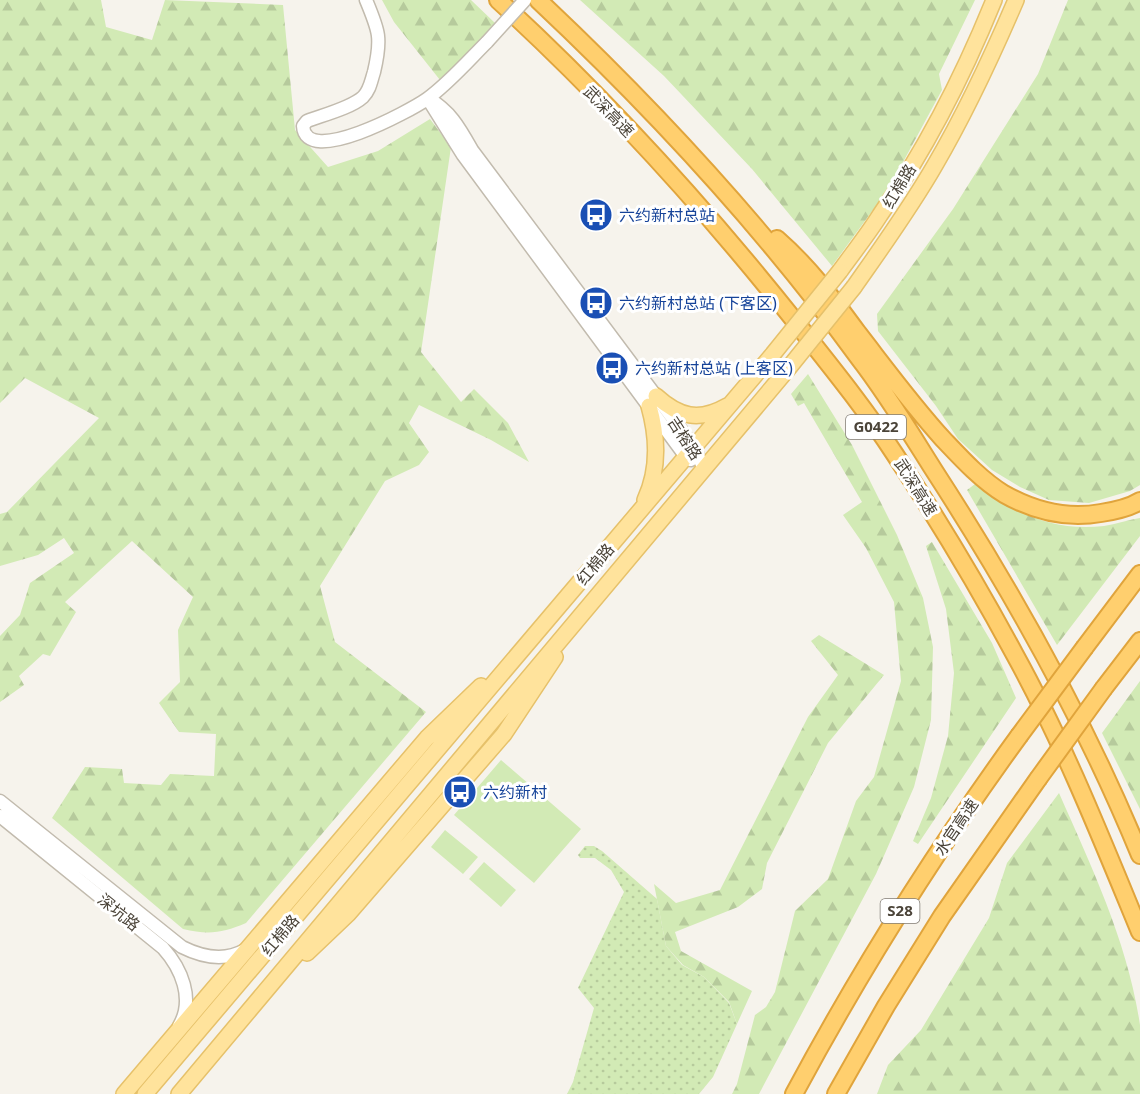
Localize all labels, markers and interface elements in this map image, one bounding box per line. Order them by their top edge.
street label: 武深高速 [579,80,639,142]
street label: 红棉路 [877,160,921,212]
bus stop icon: 六约新村总站 [578,197,614,233]
place label: 六约新村总站 [619,204,715,226]
bus stop icon: 六约新村总站 (下客区) [578,285,614,321]
place label: 六约新村总站 (下客区) [619,292,777,314]
bus stop icon: 六约新村总站 (上客区) [594,350,630,386]
place label: 六约新村总站 (上客区) [635,357,793,379]
street label: 吉榕路 [663,412,707,464]
road number: G0422 [846,415,906,439]
street label: 武深高速 [890,454,942,520]
street label: 红棉路 [571,539,619,589]
bus stop icon: 六约新村 [442,774,478,810]
place label: 六约新村 [483,781,547,803]
street label: 水官高速 [929,794,983,860]
street label: 深坑路 [93,888,145,936]
road number: S28 [880,899,920,923]
street label: 红棉路 [256,910,304,960]

